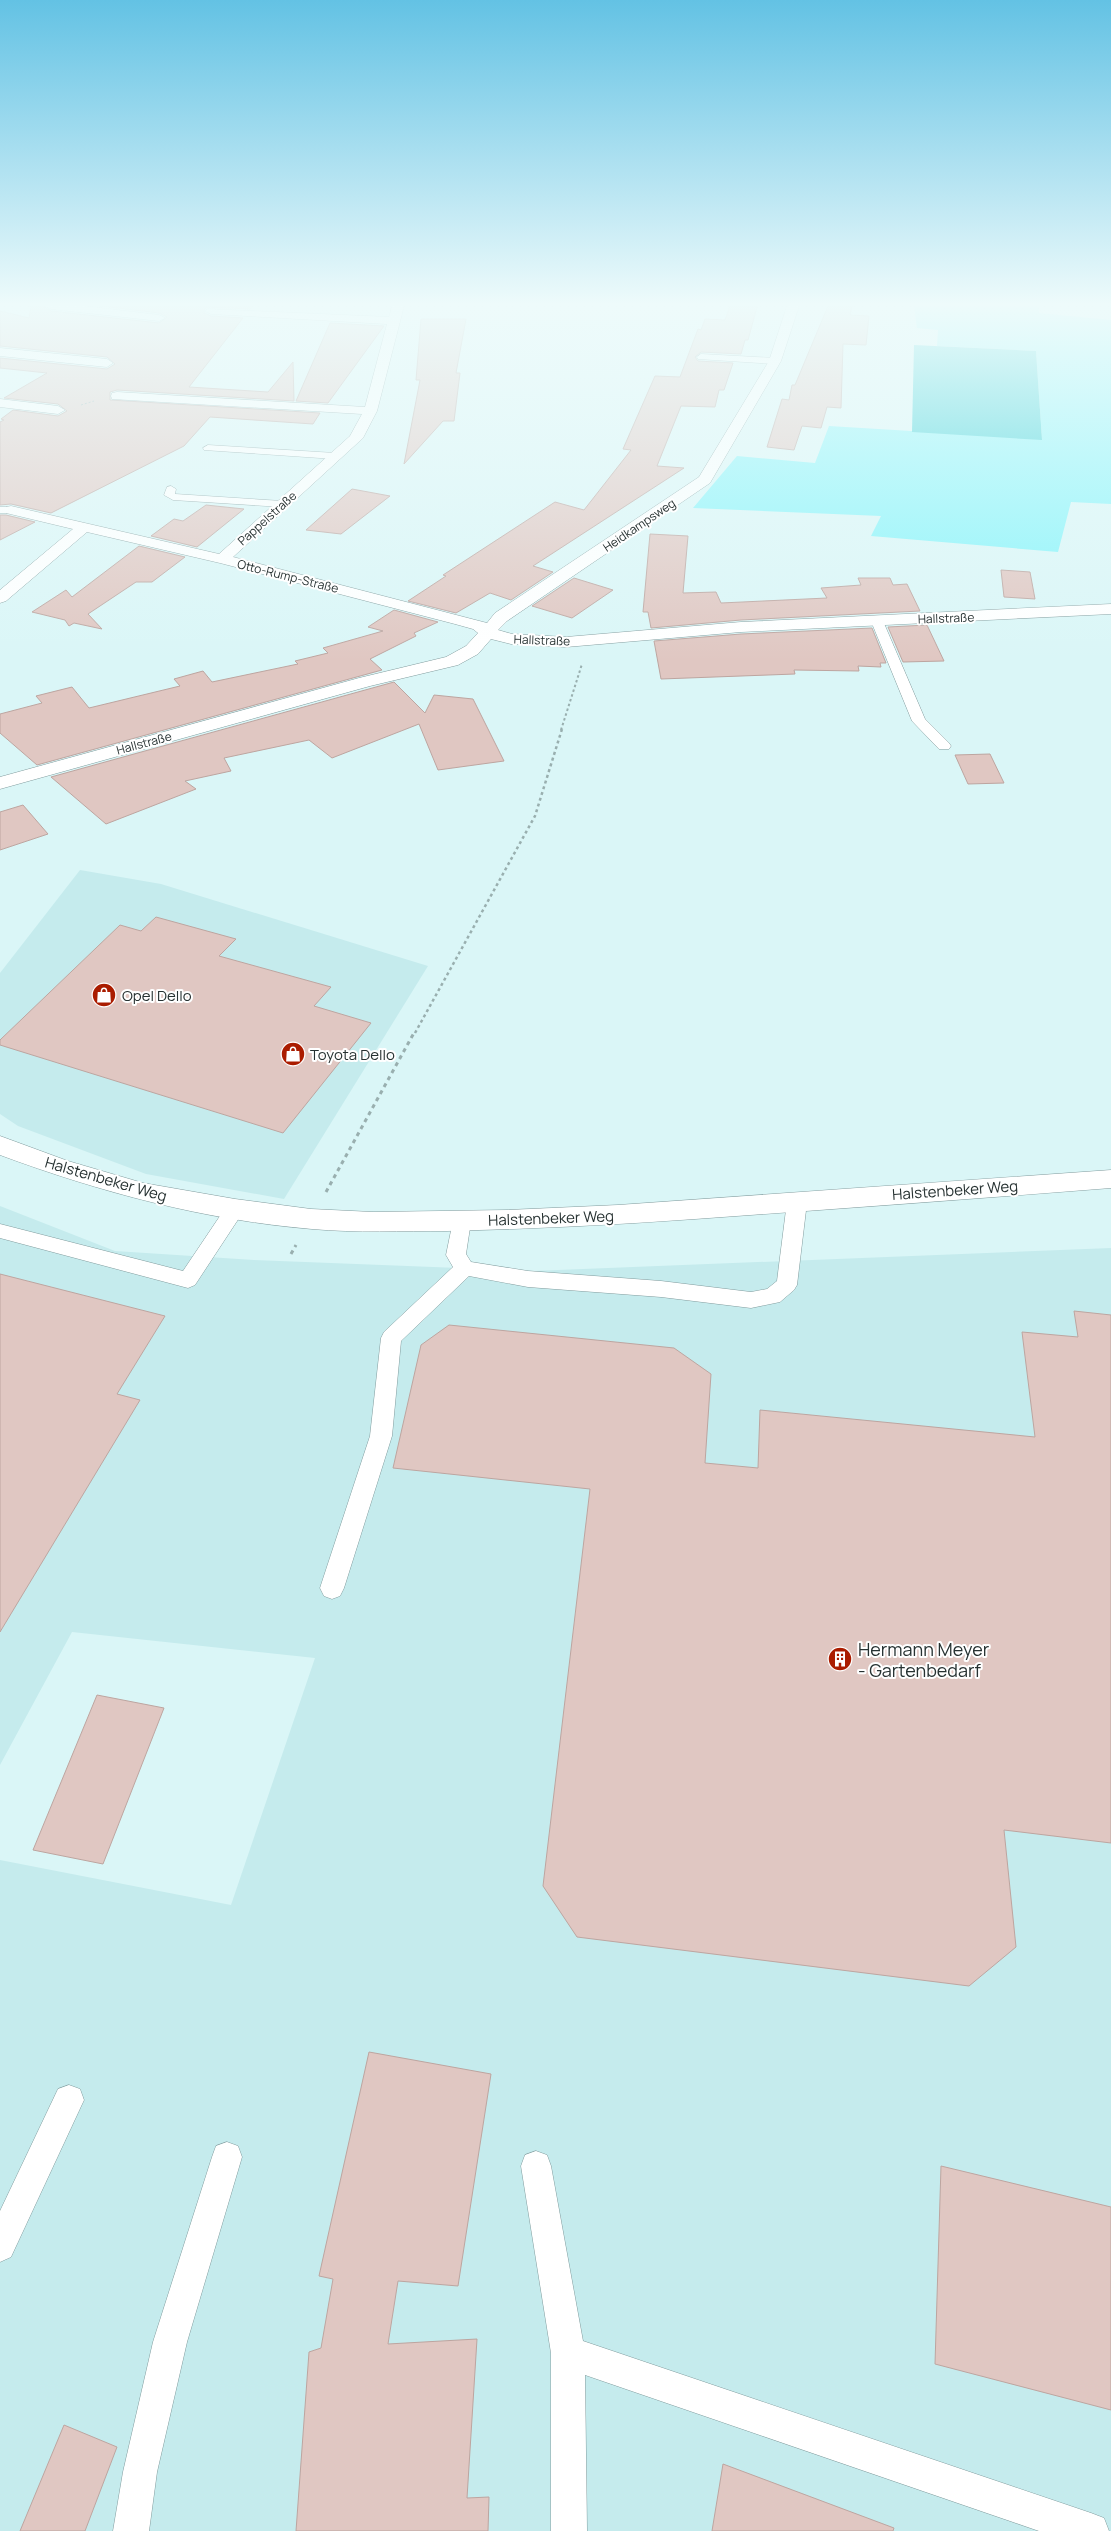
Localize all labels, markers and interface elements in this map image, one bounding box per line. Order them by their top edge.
street label: Pappelstraße [234,487,300,549]
street label: Heidkampsweg [599,494,679,556]
street label: Otto-Rump-Straße [236,555,340,597]
street label: Hallstraße [917,609,975,627]
street label: Hallstraße [513,631,571,649]
street label: Hallstraße [114,727,174,759]
shop icon: Opel Dello [91,982,117,1008]
place label: Opel Dello [122,985,192,1006]
shop icon: Toyota Dello [280,1041,306,1067]
place label: Toyota Dello [310,1044,395,1065]
street label: Halstenbeker Weg [43,1152,169,1206]
street label: Halstenbeker Weg [891,1175,1019,1205]
street label: Halstenbeker Weg [488,1205,614,1231]
place label: Hermann Meyer - Gartenbedarf [858,1637,990,1682]
building icon: Hermann Meyer - Gartenbedarf [827,1646,853,1672]

